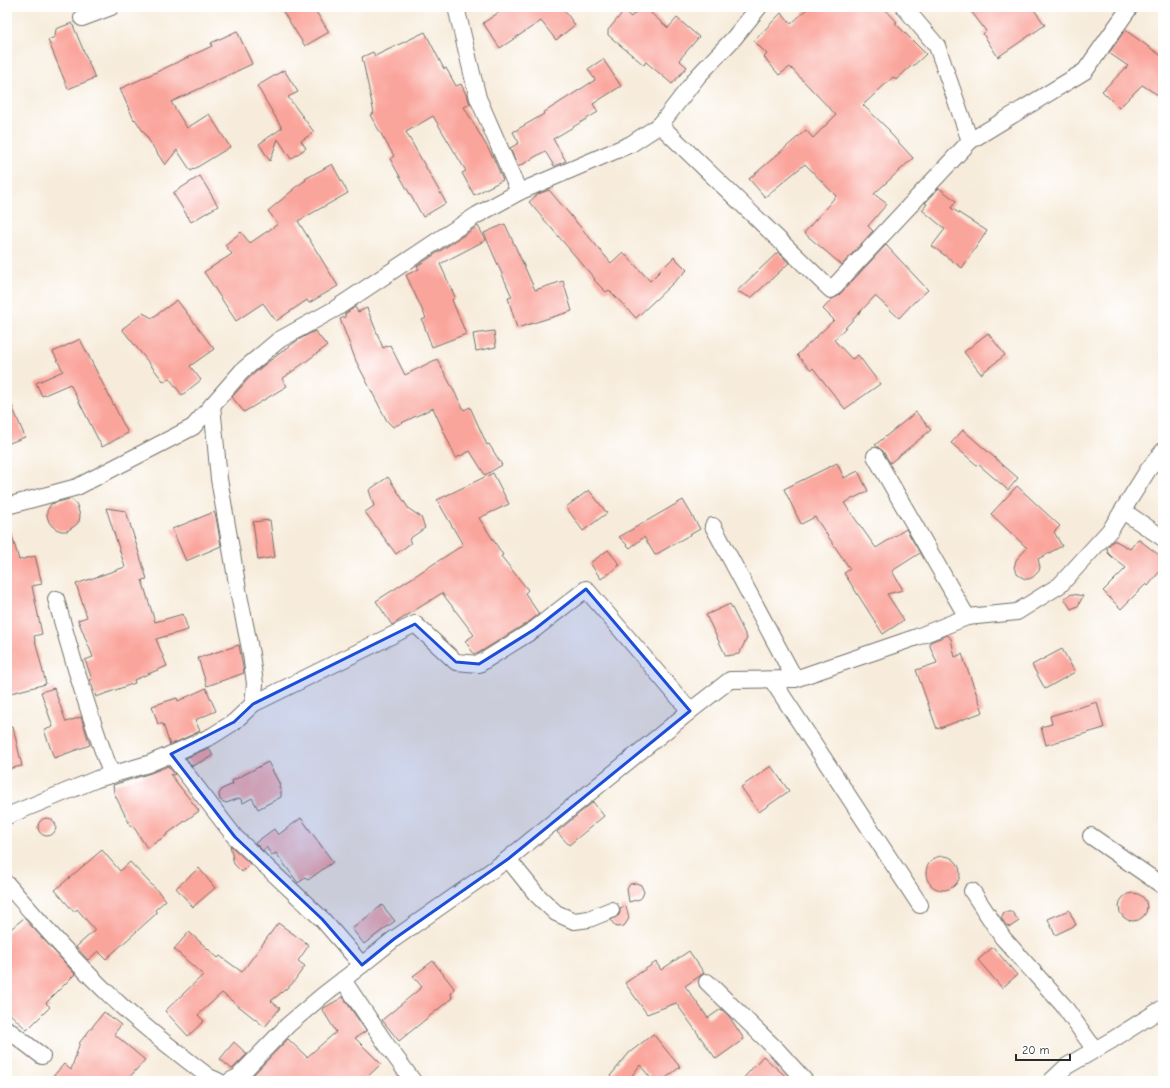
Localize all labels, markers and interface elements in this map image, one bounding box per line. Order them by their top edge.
scale bar [1016,1036,1070,1062]
text: 20 m [1022,1043,1050,1057]

